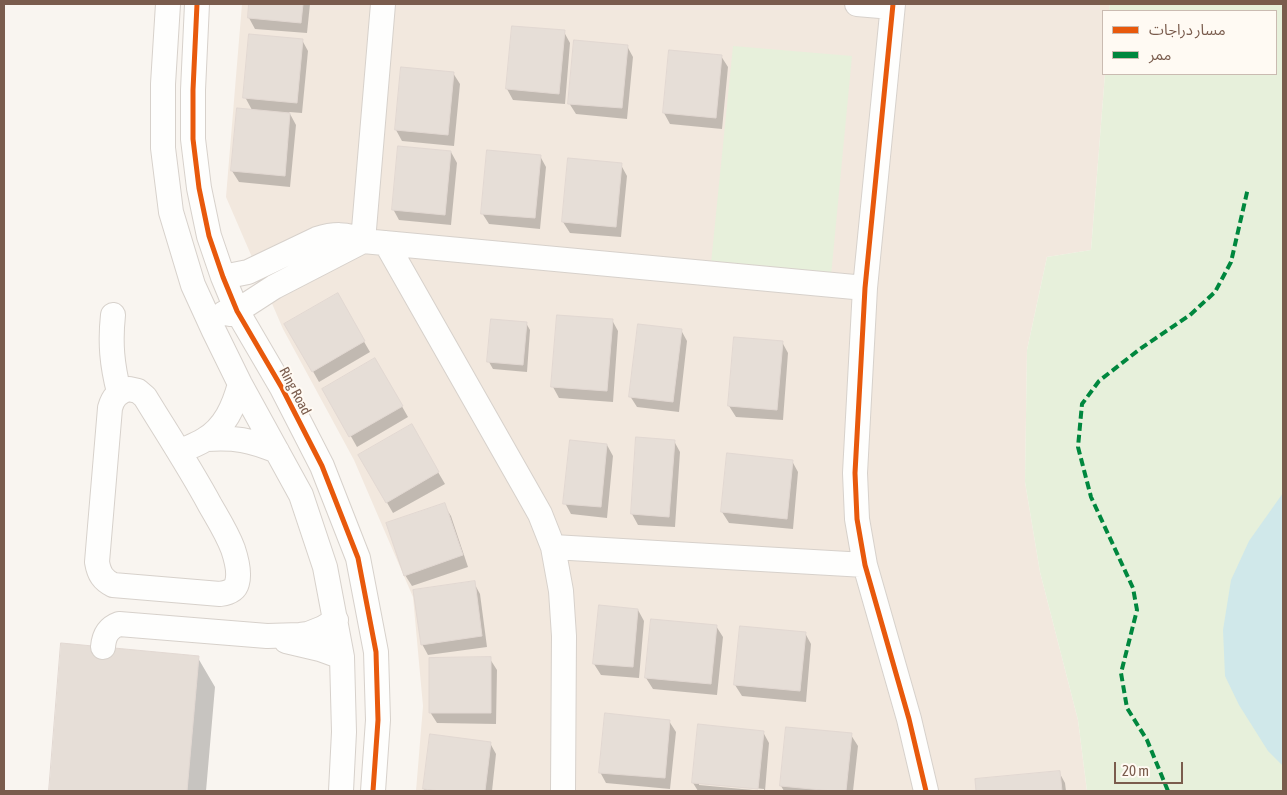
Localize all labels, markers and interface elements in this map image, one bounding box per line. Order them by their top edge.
legend [1102,10,1277,75]
text: مسار دراجات [1149,21,1226,38]
text: ممر [1149,46,1172,63]
street label: Ring Road [275,364,315,418]
scale bar [1117,752,1186,784]
text: 20 m [1122,762,1149,779]

